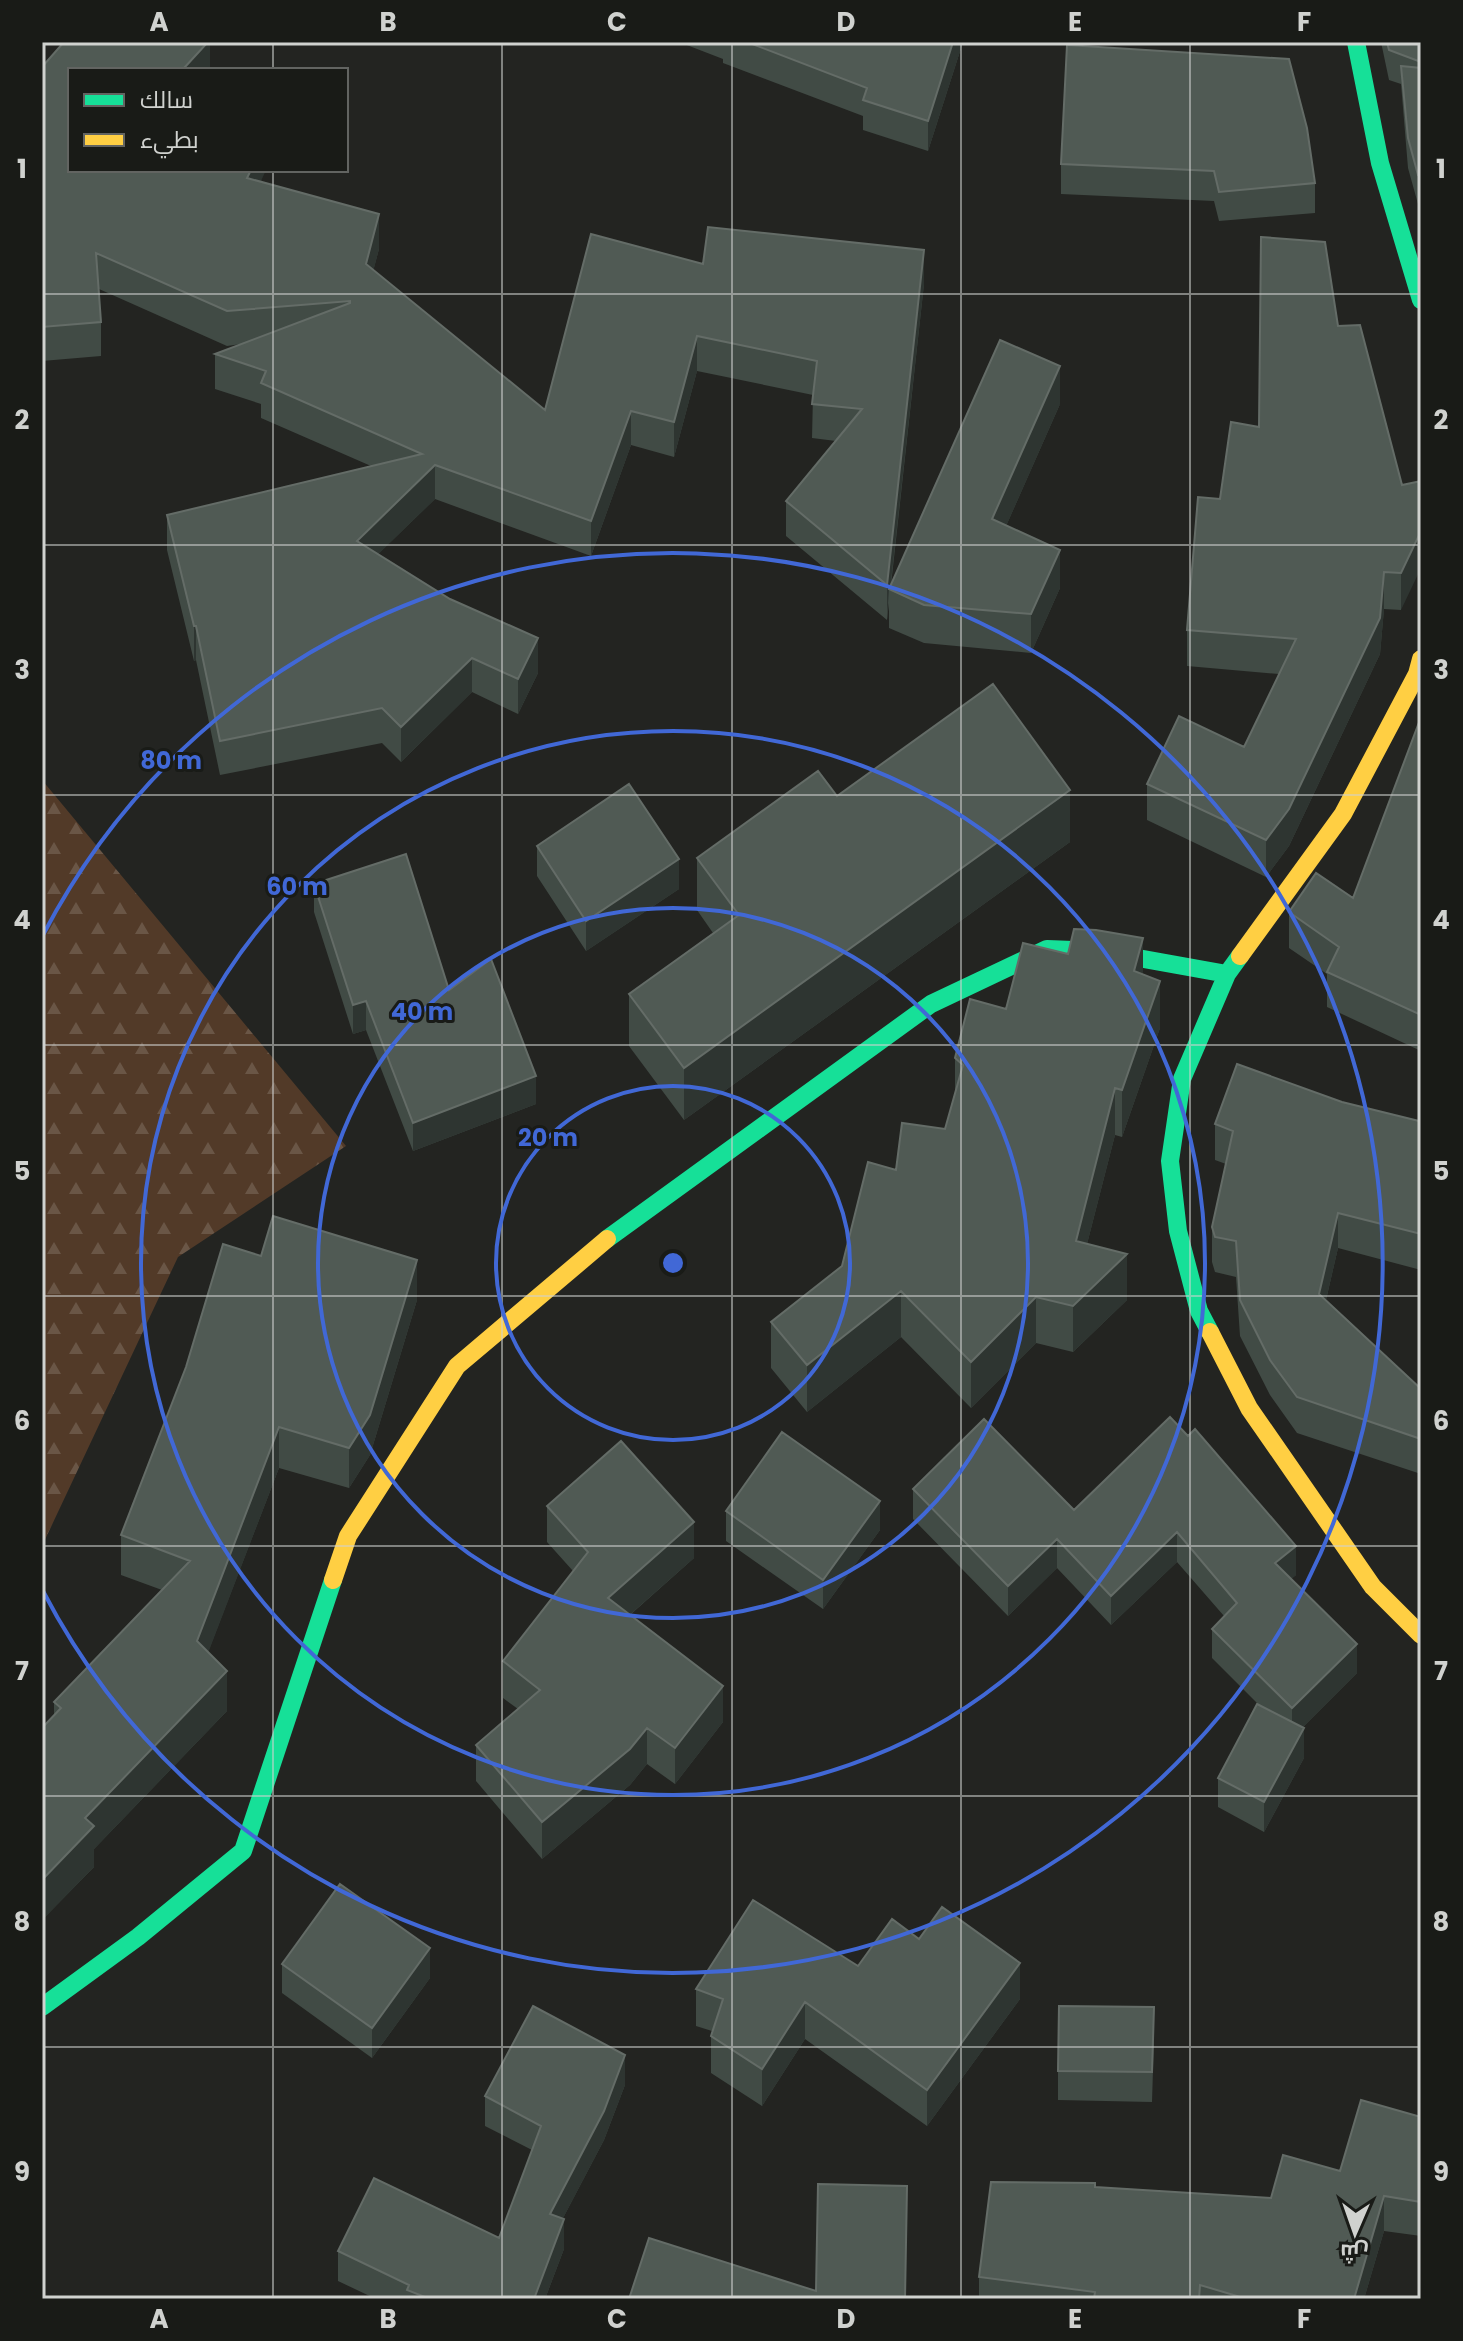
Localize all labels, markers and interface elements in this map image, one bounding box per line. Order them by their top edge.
text: A [149,4,169,40]
text: B [379,4,397,40]
text: C [607,4,627,40]
text: D [837,4,856,40]
text: E [1068,4,1082,40]
text: F [1297,4,1311,40]
legend [68,68,348,172]
text: سالك [140,83,193,116]
text: بطيء [140,123,199,159]
text: 1 [17,151,27,187]
text: 1 [1436,151,1446,187]
text: 2 [15,402,30,438]
text: 2 [1434,402,1449,438]
text: 3 [14,652,30,688]
text: 3 [1433,652,1449,688]
text: 80 m [140,744,202,777]
text: 60 m [266,870,328,903]
text: 4 [13,902,31,938]
text: 4 [1432,902,1450,938]
text: 40 m [391,995,453,1028]
text: 20 m [518,1121,578,1154]
text: 5 [14,1153,30,1189]
text: 5 [1433,1153,1449,1189]
centre of rings [659,1249,687,1277]
text: 6 [14,1403,30,1439]
text: 6 [1433,1403,1449,1439]
text: 7 [15,1653,29,1689]
text: 7 [1434,1653,1448,1689]
text: 8 [14,1904,30,1940]
text: 8 [1433,1904,1449,1940]
text: 9 [14,2154,30,2190]
text: 9 [1433,2154,1449,2190]
north arrow [1315,2193,1395,2273]
text: ش [1340,2237,1369,2268]
text: A [149,2301,169,2337]
text: B [379,2301,397,2337]
text: C [607,2301,627,2337]
text: D [837,2301,856,2337]
text: E [1068,2301,1082,2337]
text: F [1297,2301,1311,2337]

